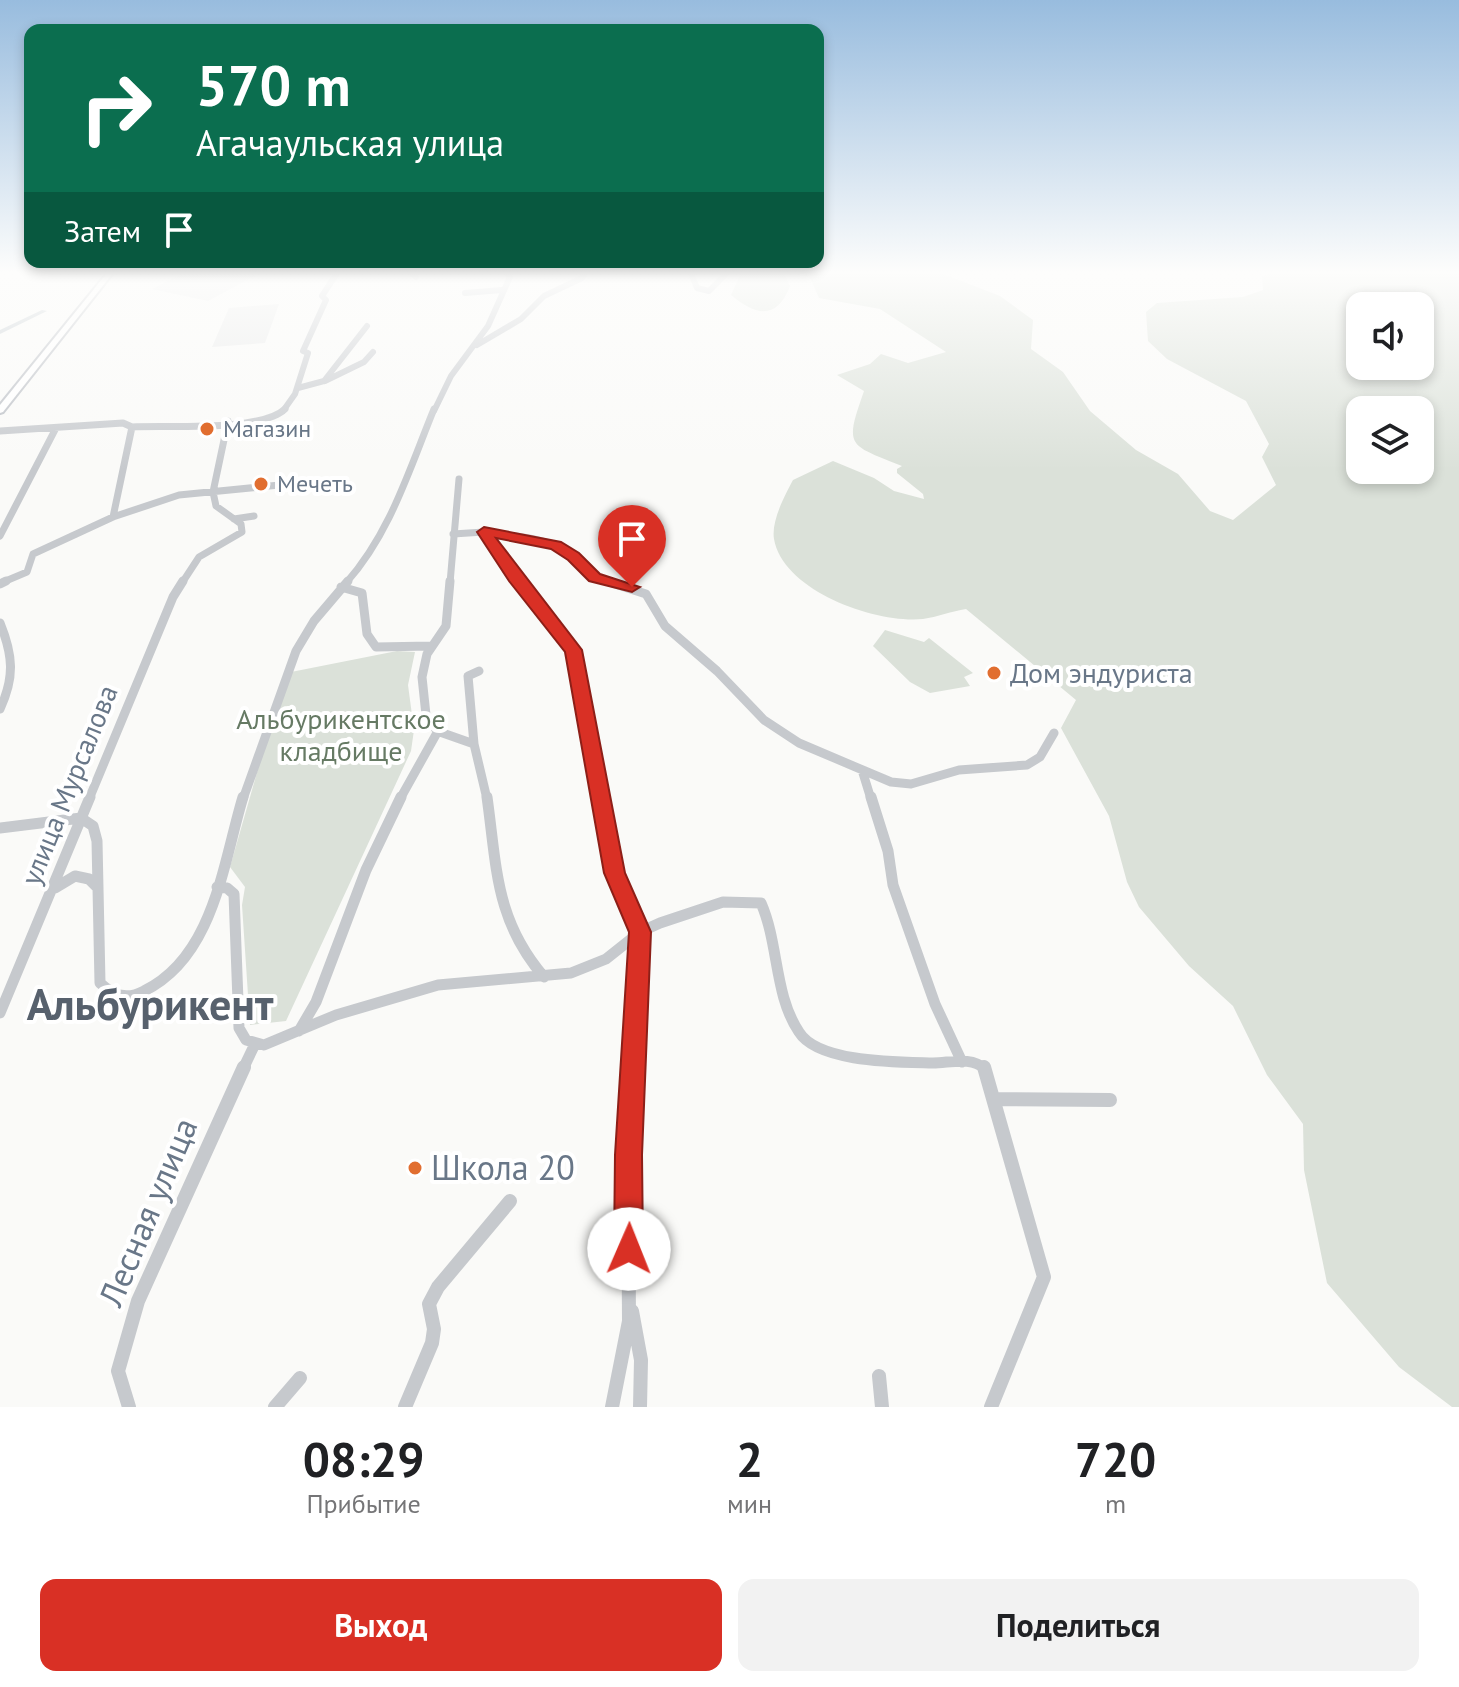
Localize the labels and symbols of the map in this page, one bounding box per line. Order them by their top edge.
place label: Магазин [223,413,311,444]
marker: Магазин [198,420,216,438]
place label: Мечеть [277,468,353,499]
marker: Мечеть [252,475,270,493]
pin [598,505,666,587]
place label: Дом эндуриста [1010,654,1193,691]
marker: Дом эндуриста [985,664,1003,682]
street label: улица Мурсалова [12,679,126,890]
park label: Альбурикентское кладбище [236,700,446,769]
district label: Альбурикент [27,975,274,1032]
street label: Лесная улица [87,1111,206,1313]
place label: Школа 20 [431,1145,575,1189]
marker: Школа 20 [406,1159,424,1177]
position arrow [587,1207,671,1291]

